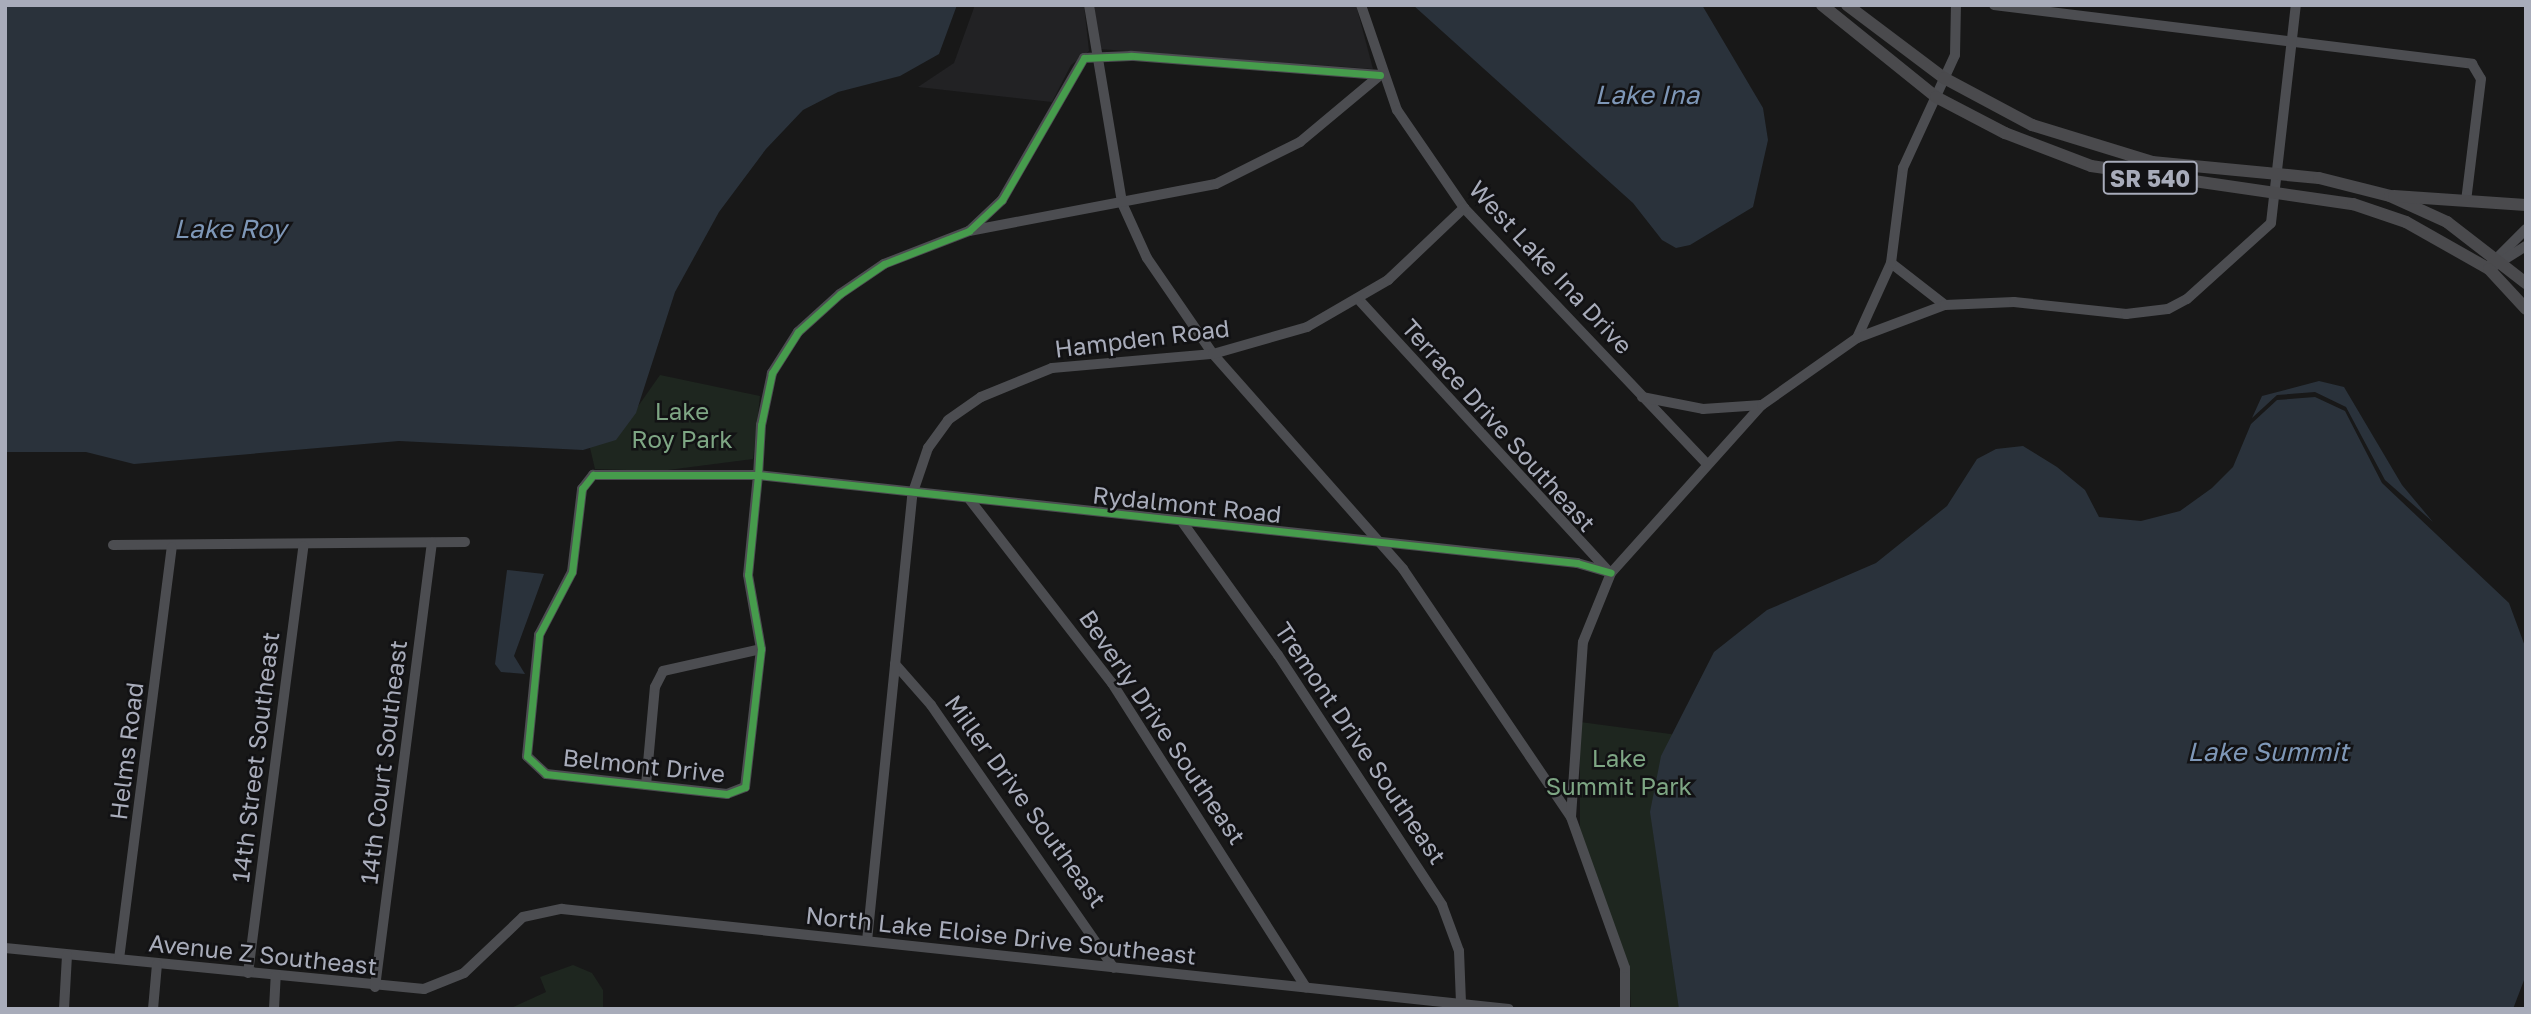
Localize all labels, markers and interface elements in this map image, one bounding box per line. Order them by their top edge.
water label: Lake Ina [1595,79,1699,111]
road number: SR 540 [2103,158,2197,197]
street label: West Lake Ina Drive [1463,174,1639,360]
water label: Lake Roy [174,213,286,245]
street label: Hampden Road [1053,313,1231,363]
street label: Terrace Drive Southeast [1396,313,1602,537]
park label: Lake Roy Park [631,397,733,453]
street label: Rydalmont Road [1091,480,1283,528]
street label: Beverly Drive Southeast [1074,604,1252,850]
street label: Tremont Drive Southeast [1269,617,1453,869]
street label: 14th Street Southeast [225,630,285,884]
street label: 14th Court Southeast [354,638,412,886]
street label: Helms Road [103,680,149,822]
street label: Miller Drive Southeast [939,689,1113,913]
water label: Lake Summit [2187,736,2349,768]
street label: Belmont Drive [561,742,727,788]
park label: Lake Summit Park [1546,744,1692,800]
street label: North Lake Eloise Drive Southeast [804,900,1198,970]
street label: Avenue Z Southeast [147,928,379,980]

